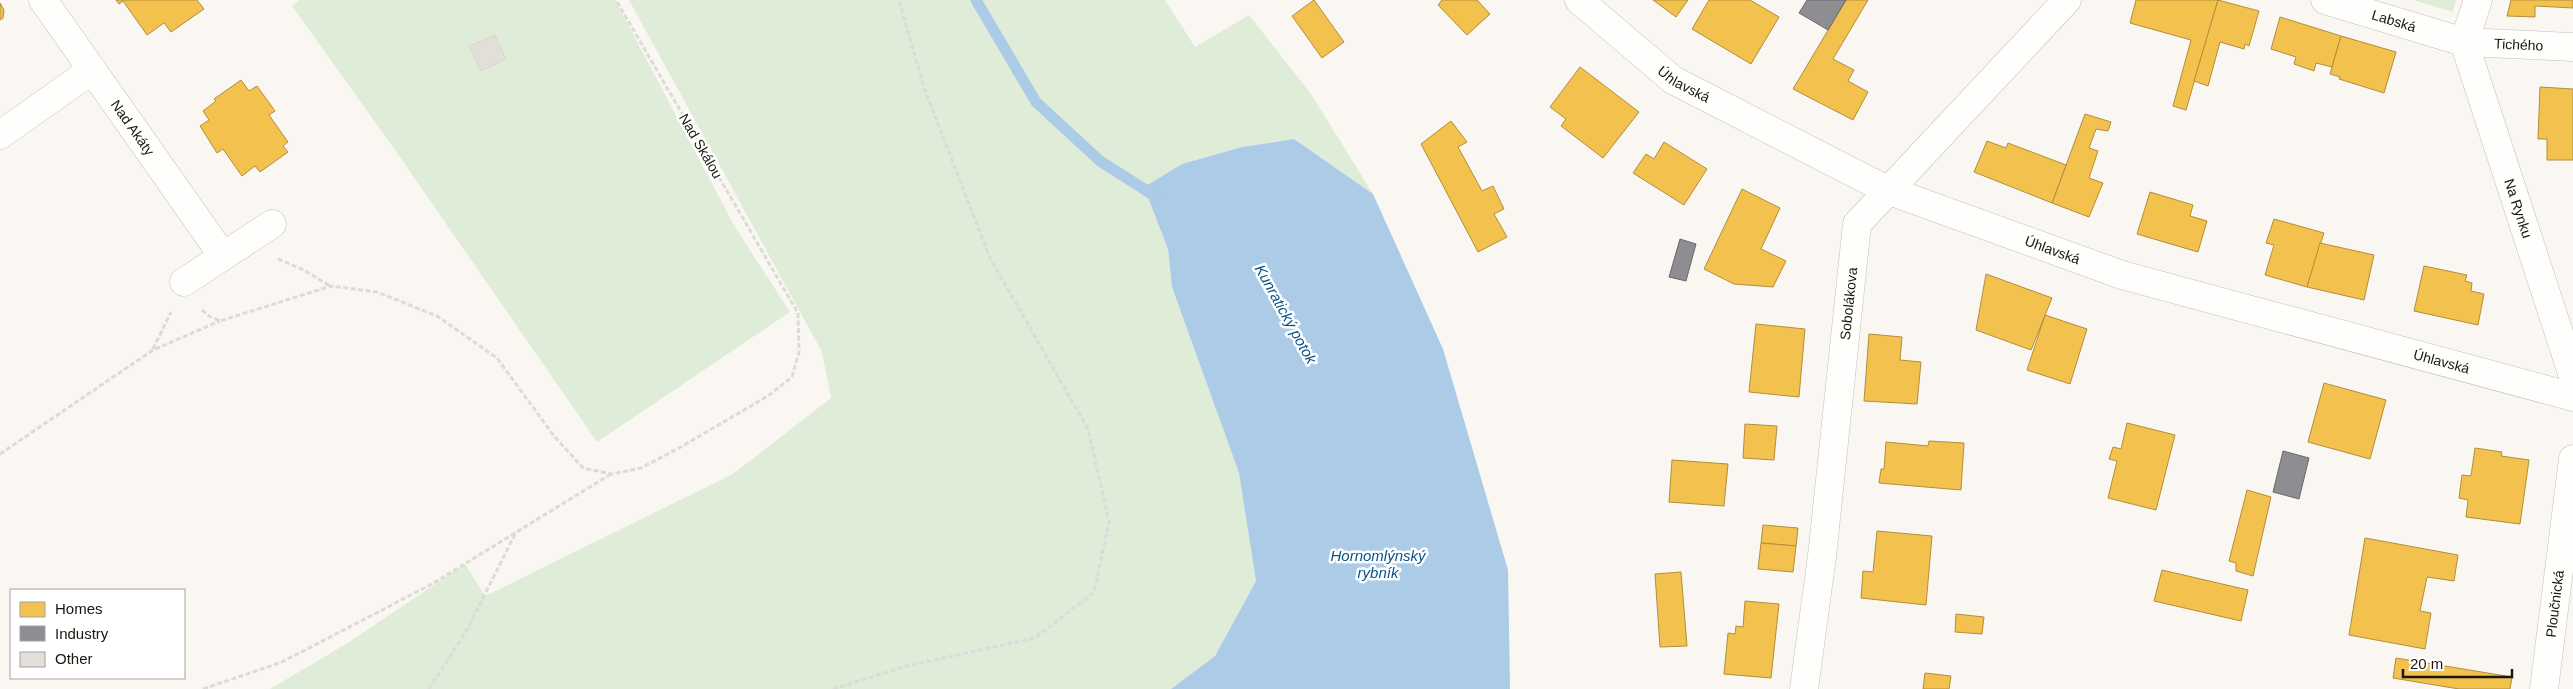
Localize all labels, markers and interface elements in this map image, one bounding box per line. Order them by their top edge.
street label: Labská [2370,7,2418,35]
street label: Tichého [2494,35,2544,54]
street label: Úhlavská [1655,63,1713,106]
street label: Nad Akáty [108,97,158,158]
street label: Nad Skálou [676,111,726,181]
street label: Na Rynku [2501,177,2535,240]
street label: Úhlavská [2023,233,2082,267]
water label: Kunratický potok [1252,261,1321,368]
street label: Sobolákova [1837,266,1860,341]
street label: Úhlavská [2412,346,2472,377]
water label: Hornomlýnský rybník [1330,547,1427,581]
street label: Ploučnická [2543,569,2567,638]
legend [10,589,185,679]
text: Homes [55,600,103,617]
text: Industry [55,625,109,642]
scale bar [2403,646,2512,678]
text: Other [55,650,93,667]
text: 20 m [2410,655,2443,672]

